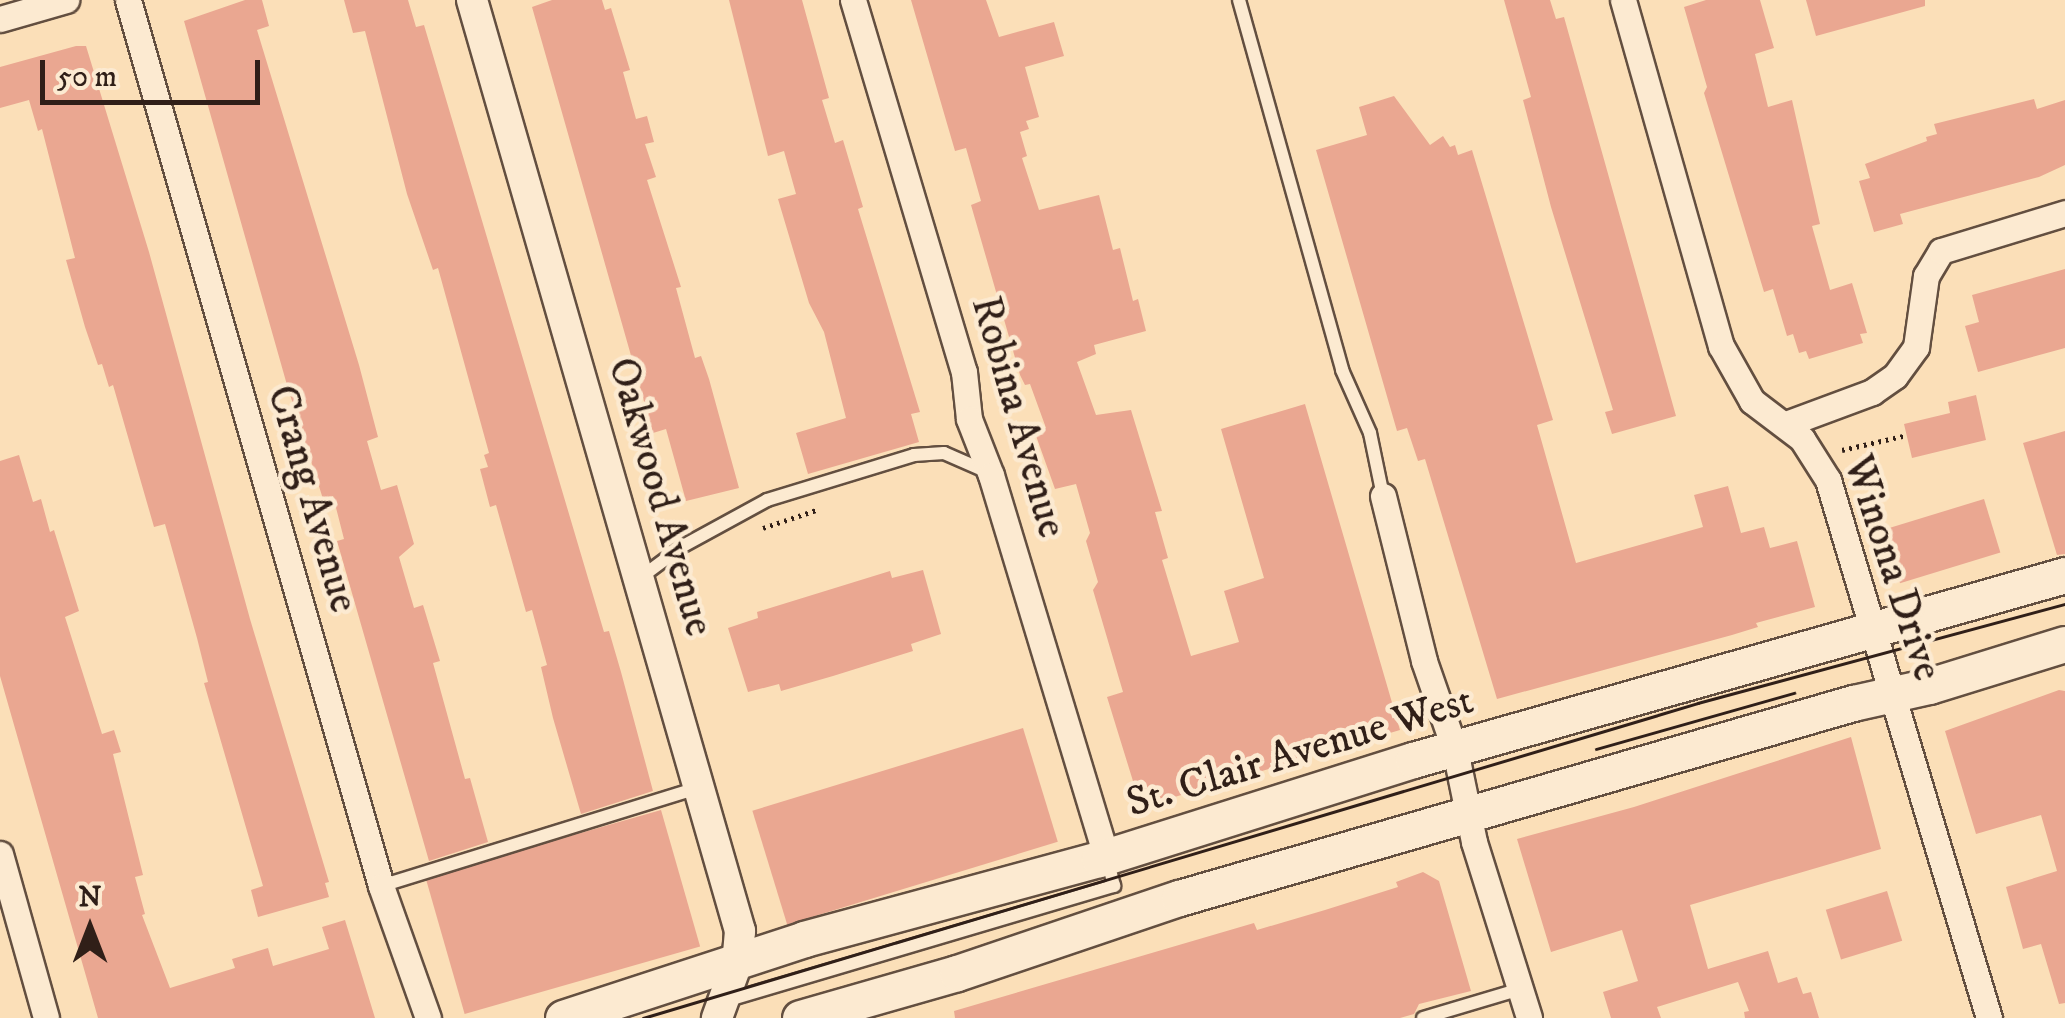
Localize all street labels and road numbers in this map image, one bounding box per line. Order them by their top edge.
street label: Robina Avenue [960,291,1076,543]
street label: Oakwood Avenue [596,352,724,642]
street label: Crang Avenue [256,380,368,618]
street label: Winona Drive [1832,449,1952,687]
street label: St. Clair Avenue West [1121,675,1479,829]

